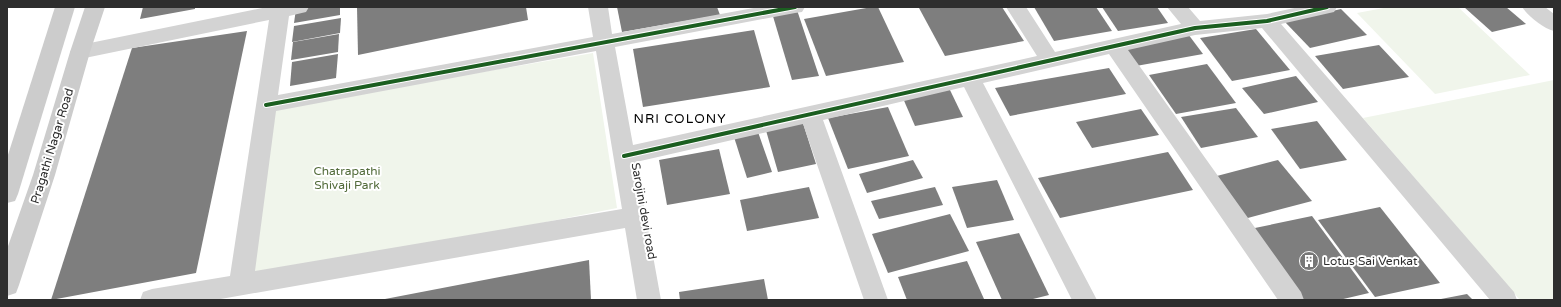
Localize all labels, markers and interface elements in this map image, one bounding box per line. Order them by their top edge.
street label: Pragathi Nagar Road [28,87,76,205]
district label: NRI COLONY [634,111,726,127]
street label: Sarojini devi road [629,161,659,261]
park label: Chatrapathi Shivaji Park [313,164,381,192]
building icon: Lotus Sai Venkat [1298,250,1320,272]
place label: Lotus Sai Venkat [1323,254,1418,268]

